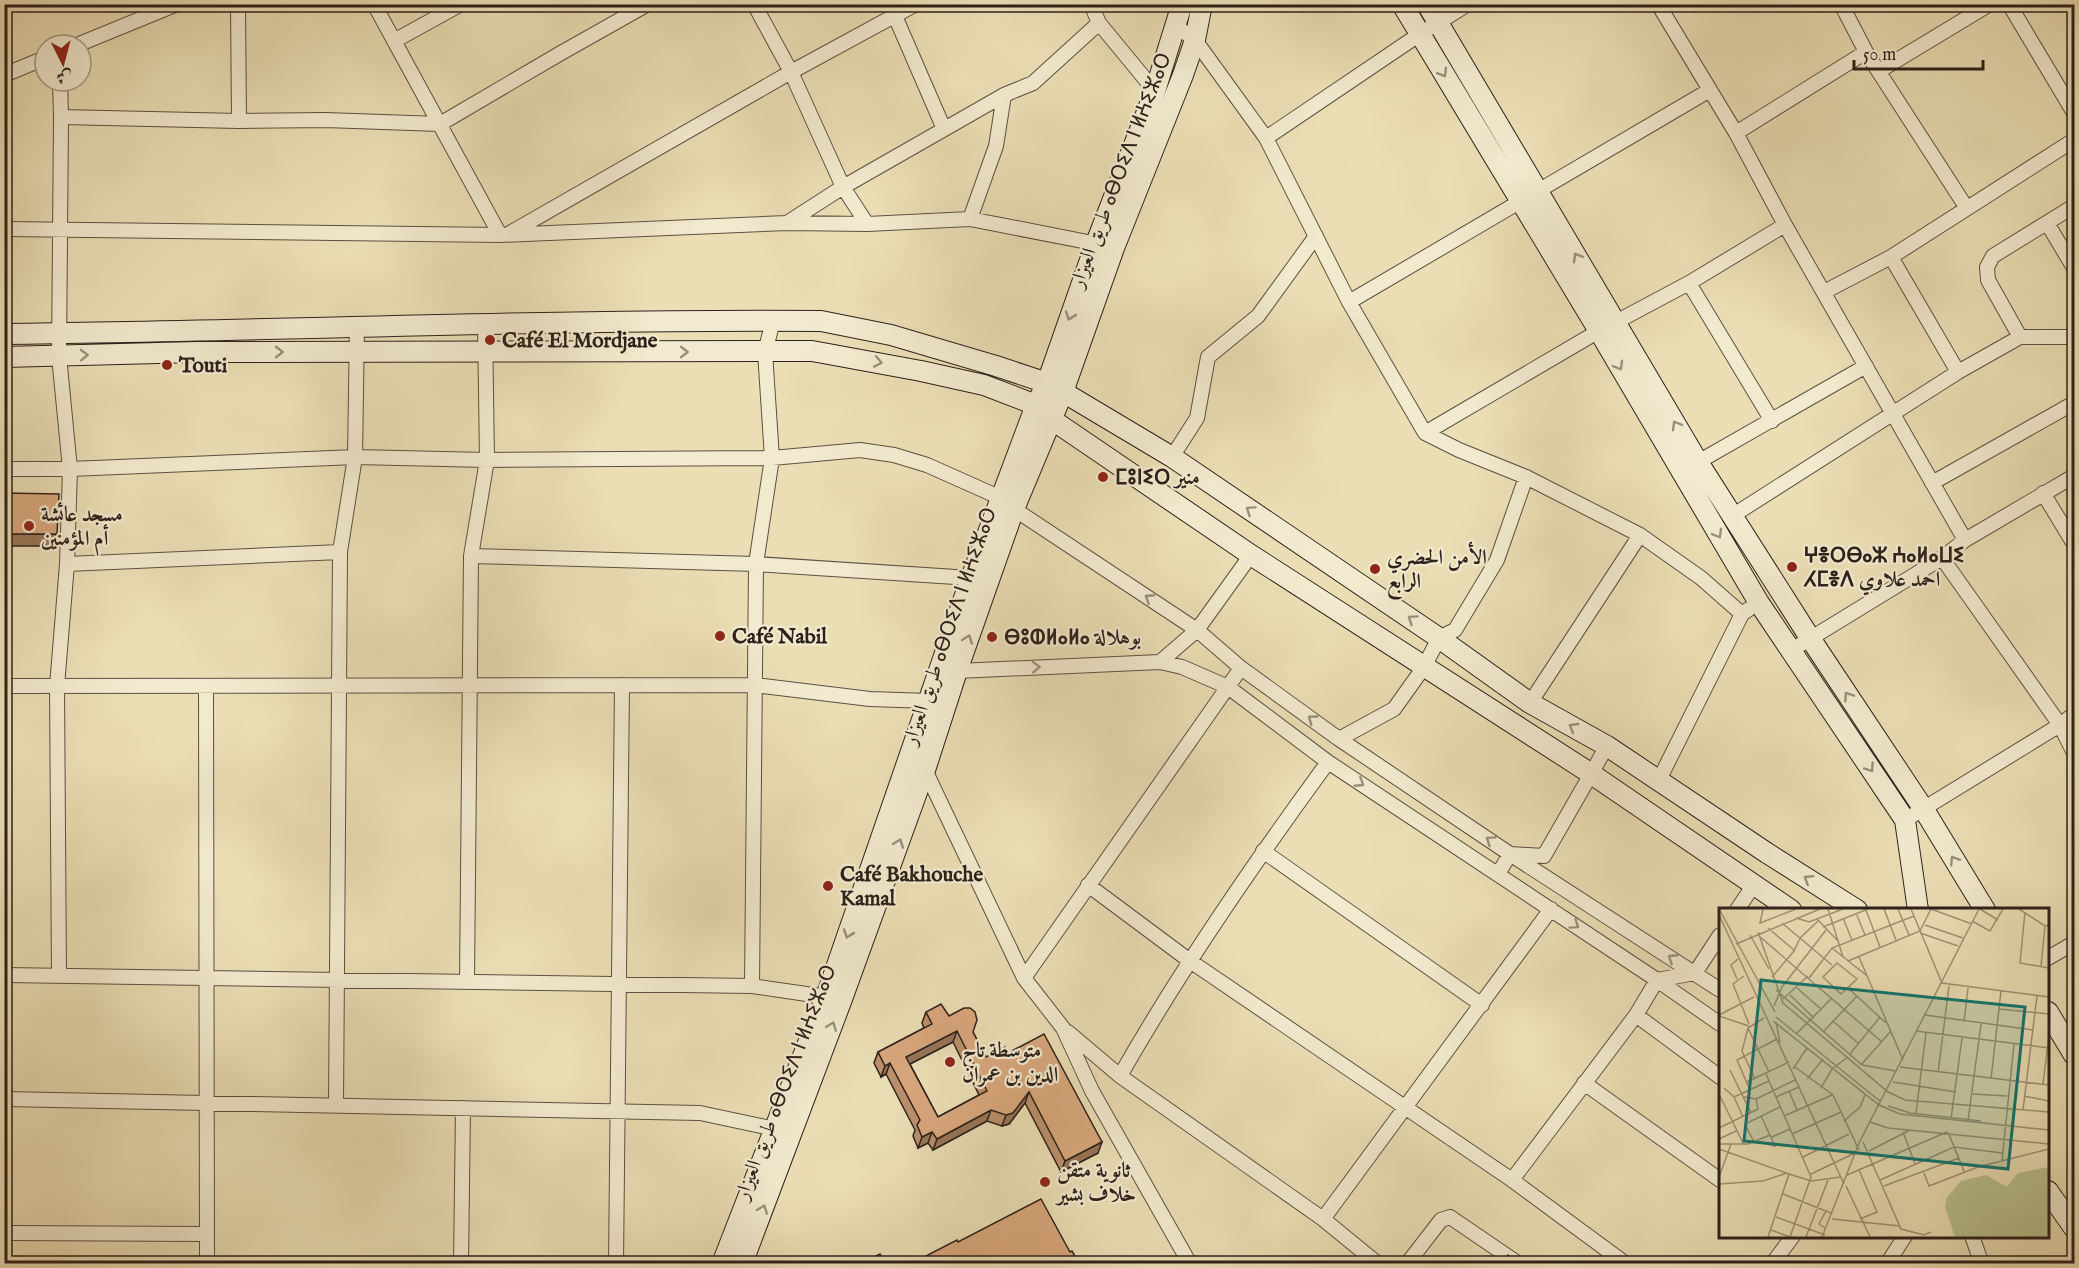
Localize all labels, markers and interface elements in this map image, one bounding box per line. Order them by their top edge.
north arrow [33,33,93,93]
scale bar [1854,33,1983,71]
text: 50 m [1863,44,1896,67]
street label: طريق العيزار ⴰⴱⵔⵉⴷ ⵏ ⵍⵄⵉⵣⴰⵔ [1063,49,1179,294]
text: ش [55,65,73,87]
one-way arrow [1436,67,1448,77]
one-way arrow [1573,253,1584,263]
one-way arrow [1065,310,1078,321]
place label: Café El Mordjane [502,328,658,355]
marker: Café El Mordjane [483,333,497,347]
one-way arrow [274,346,283,358]
one-way arrow [679,346,688,358]
one-way arrow [79,349,88,362]
place label: Touti [178,353,228,380]
one-way arrow [873,355,883,368]
marker: Touti [160,358,174,372]
one-way arrow [1612,360,1624,370]
one-way arrow [1672,421,1683,431]
place label: ⵎⵓⵏⵉⵔ منير [1115,465,1200,492]
marker: ⵎⵓⵏⵉⵔ منير [1096,470,1110,484]
place label: مسجد عائشة أم المؤمنين [41,502,123,557]
street label: طريق العيزار ⴰⴱⵔⵉⴷ ⵏ ⵍⵄⵉⵣⴰⵔ [896,504,1004,751]
one-way arrow [1246,505,1256,517]
marker: مسجد عائشة أم المؤمنين [22,519,36,533]
one-way arrow [1711,528,1723,538]
place label: الأمن الحضري الرابع [1387,541,1487,600]
place label: ⵖⴻⵔⴱⴰⵣ ⵄⴰⵍⴰⵡⵉ ⵃⵎⴻⴷ احمد علاوي [1803,543,1964,596]
marker: ⵖⴻⵔⴱⴰⵣ ⵄⴰⵍⴰⵡⵉ ⵃⵎⴻⴷ احمد علاوي [1785,560,1799,574]
marker: الأمن الحضري الرابع [1368,562,1382,576]
one-way arrow [1144,594,1155,605]
one-way arrow [1407,615,1418,626]
place label: Café Nabil [732,624,828,651]
place label: ⴱⵓⵀⵍⴰⵍⴰ بوهلالة [1004,625,1141,652]
marker: Café Nabil [713,629,727,643]
marker: ⴱⵓⵀⵍⴰⵍⴰ بوهلالة [985,630,999,644]
one-way arrow [961,634,974,645]
one-way arrow [1032,661,1041,674]
one-way arrow [1844,692,1856,702]
one-way arrow [1307,715,1318,726]
one-way arrow [1569,723,1579,734]
one-way arrow [1863,761,1874,772]
one-way arrow [1353,776,1364,787]
one-way arrow [1486,837,1497,848]
one-way arrow [891,838,904,849]
one-way arrow [1950,856,1962,866]
place label: Café Bakhouche Kamal [840,862,983,913]
one-way arrow [1804,874,1814,886]
marker: Café Bakhouche Kamal [821,879,835,893]
inset map [1719,908,2049,1238]
one-way arrow [1569,918,1580,929]
one-way arrow [842,928,855,939]
one-way arrow [1667,954,1678,965]
street label: طريق العيزار ⴰⴱⵔⵉⴷ ⵏ ⵍⵄⵉⵣⴰⵔ [728,961,844,1206]
one-way arrow [825,1022,837,1033]
place label: متوسطة تاج الدين بن عمران [962,1038,1058,1089]
marker: متوسطة تاج الدين بن عمران [943,1055,957,1069]
place label: ثانوية متقن خلاف بشير [1055,1158,1136,1209]
marker: ثانوية متقن خلاف بشير [1038,1175,1052,1189]
one-way arrow [756,1204,768,1215]

